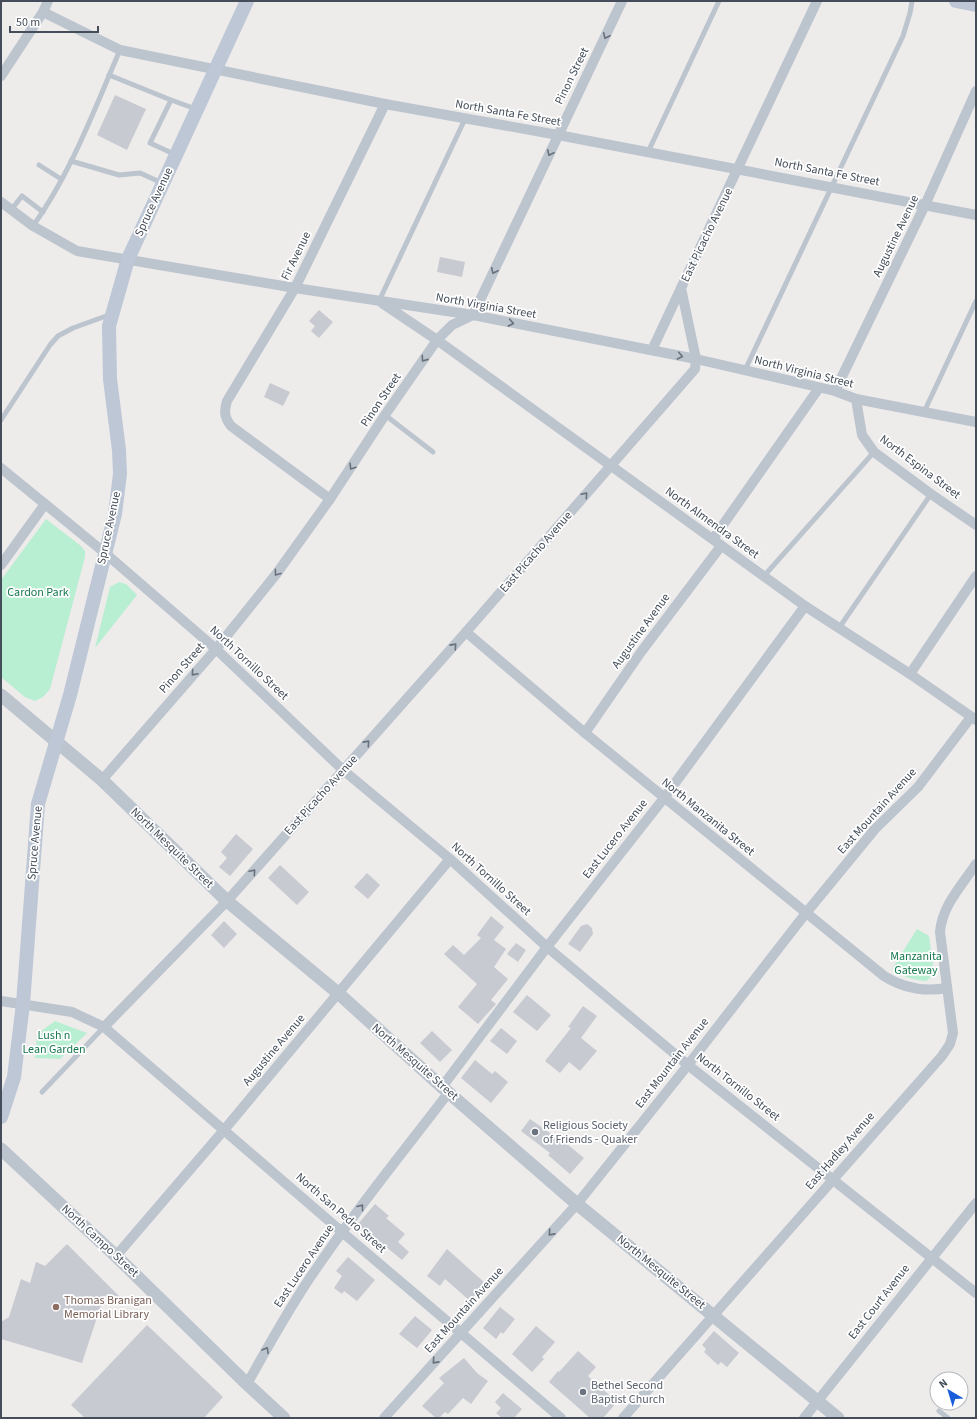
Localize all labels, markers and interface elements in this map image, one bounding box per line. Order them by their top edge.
scale bar [10,8,98,34]
text: 50 m [16,14,40,31]
one-way arrow [603,32,611,40]
street label: Pinon Street [551,44,593,108]
street label: North Santa Fe Street [454,95,562,131]
one-way arrow [547,149,555,157]
street label: North Santa Fe Street [773,153,881,191]
street label: Spruce Avenue [131,165,177,239]
street label: East Picacho Avenue [677,185,737,285]
street label: Augustine Avenue [869,192,923,280]
street label: Fir Avenue [277,229,315,283]
one-way arrow [491,267,499,274]
street label: North Virginia Street [434,289,538,323]
one-way arrow [508,318,514,326]
one-way arrow [677,351,683,360]
street label: North Virginia Street [753,351,855,393]
one-way arrow [421,355,429,362]
street label: Pinon Street [357,370,405,430]
street label: North Espina Street [876,431,964,503]
one-way arrow [349,463,356,470]
street label: North Almendra Street [661,483,763,563]
street label: Spruce Avenue [93,490,125,566]
one-way arrow [581,492,588,500]
street label: East Picacho Avenue [496,508,576,596]
one-way arrow [275,569,282,576]
park label: Cardon Park [7,584,69,601]
street label: Augustine Avenue [608,590,674,672]
street label: North Tornillo Street [206,622,292,704]
street label: Pinon Street [155,639,209,697]
one-way arrow [449,643,457,651]
one-way arrow [192,669,199,676]
one-way arrow [363,740,370,748]
street label: East Picacho Avenue [280,751,362,839]
street label: East Mountain Avenue [834,764,920,858]
street label: North Manzanita Street [658,774,758,860]
street label: East Lucero Avenue [578,796,652,882]
street label: North Mesquite Street [127,804,217,892]
street label: Spruce Avenue [23,805,47,881]
street label: North Tornillo Street [447,838,535,920]
one-way arrow [249,869,256,876]
park label: Manzanita Gateway [890,948,942,979]
street label: Augustine Avenue [239,1010,309,1090]
street label: East Mountain Avenue [631,1014,713,1112]
street label: North Mesquite Street [368,1020,462,1104]
park label: Lush n Lean Garden [22,1027,86,1058]
street label: North Tornillo Street [692,1049,784,1125]
street label: East Hadley Avenue [801,1108,879,1194]
place label: Religious Society of Friends - Quaker [543,1117,638,1148]
marker: Religious Society of Friends - Quaker [530,1127,540,1137]
street label: North San Pedro Street [292,1169,390,1257]
street label: North Campo Street [58,1201,142,1281]
one-way arrow [357,1204,364,1211]
street label: East Lucero Avenue [270,1221,338,1311]
one-way arrow [549,1228,556,1235]
street label: North Mesquite Street [613,1231,709,1313]
street label: East Court Avenue [844,1261,914,1343]
street label: East Mountain Avenue [421,1263,507,1357]
place label: Thomas Branigan Memorial Library [64,1292,152,1323]
marker: Thomas Branigan Memorial Library [51,1302,61,1312]
one-way arrow [262,1347,269,1354]
one-way arrow [433,1357,440,1364]
north arrow [929,1371,969,1411]
text: N [936,1375,951,1392]
place label: Bethel Second Baptist Church [591,1377,665,1408]
marker: Bethel Second Baptist Church [578,1387,588,1397]

